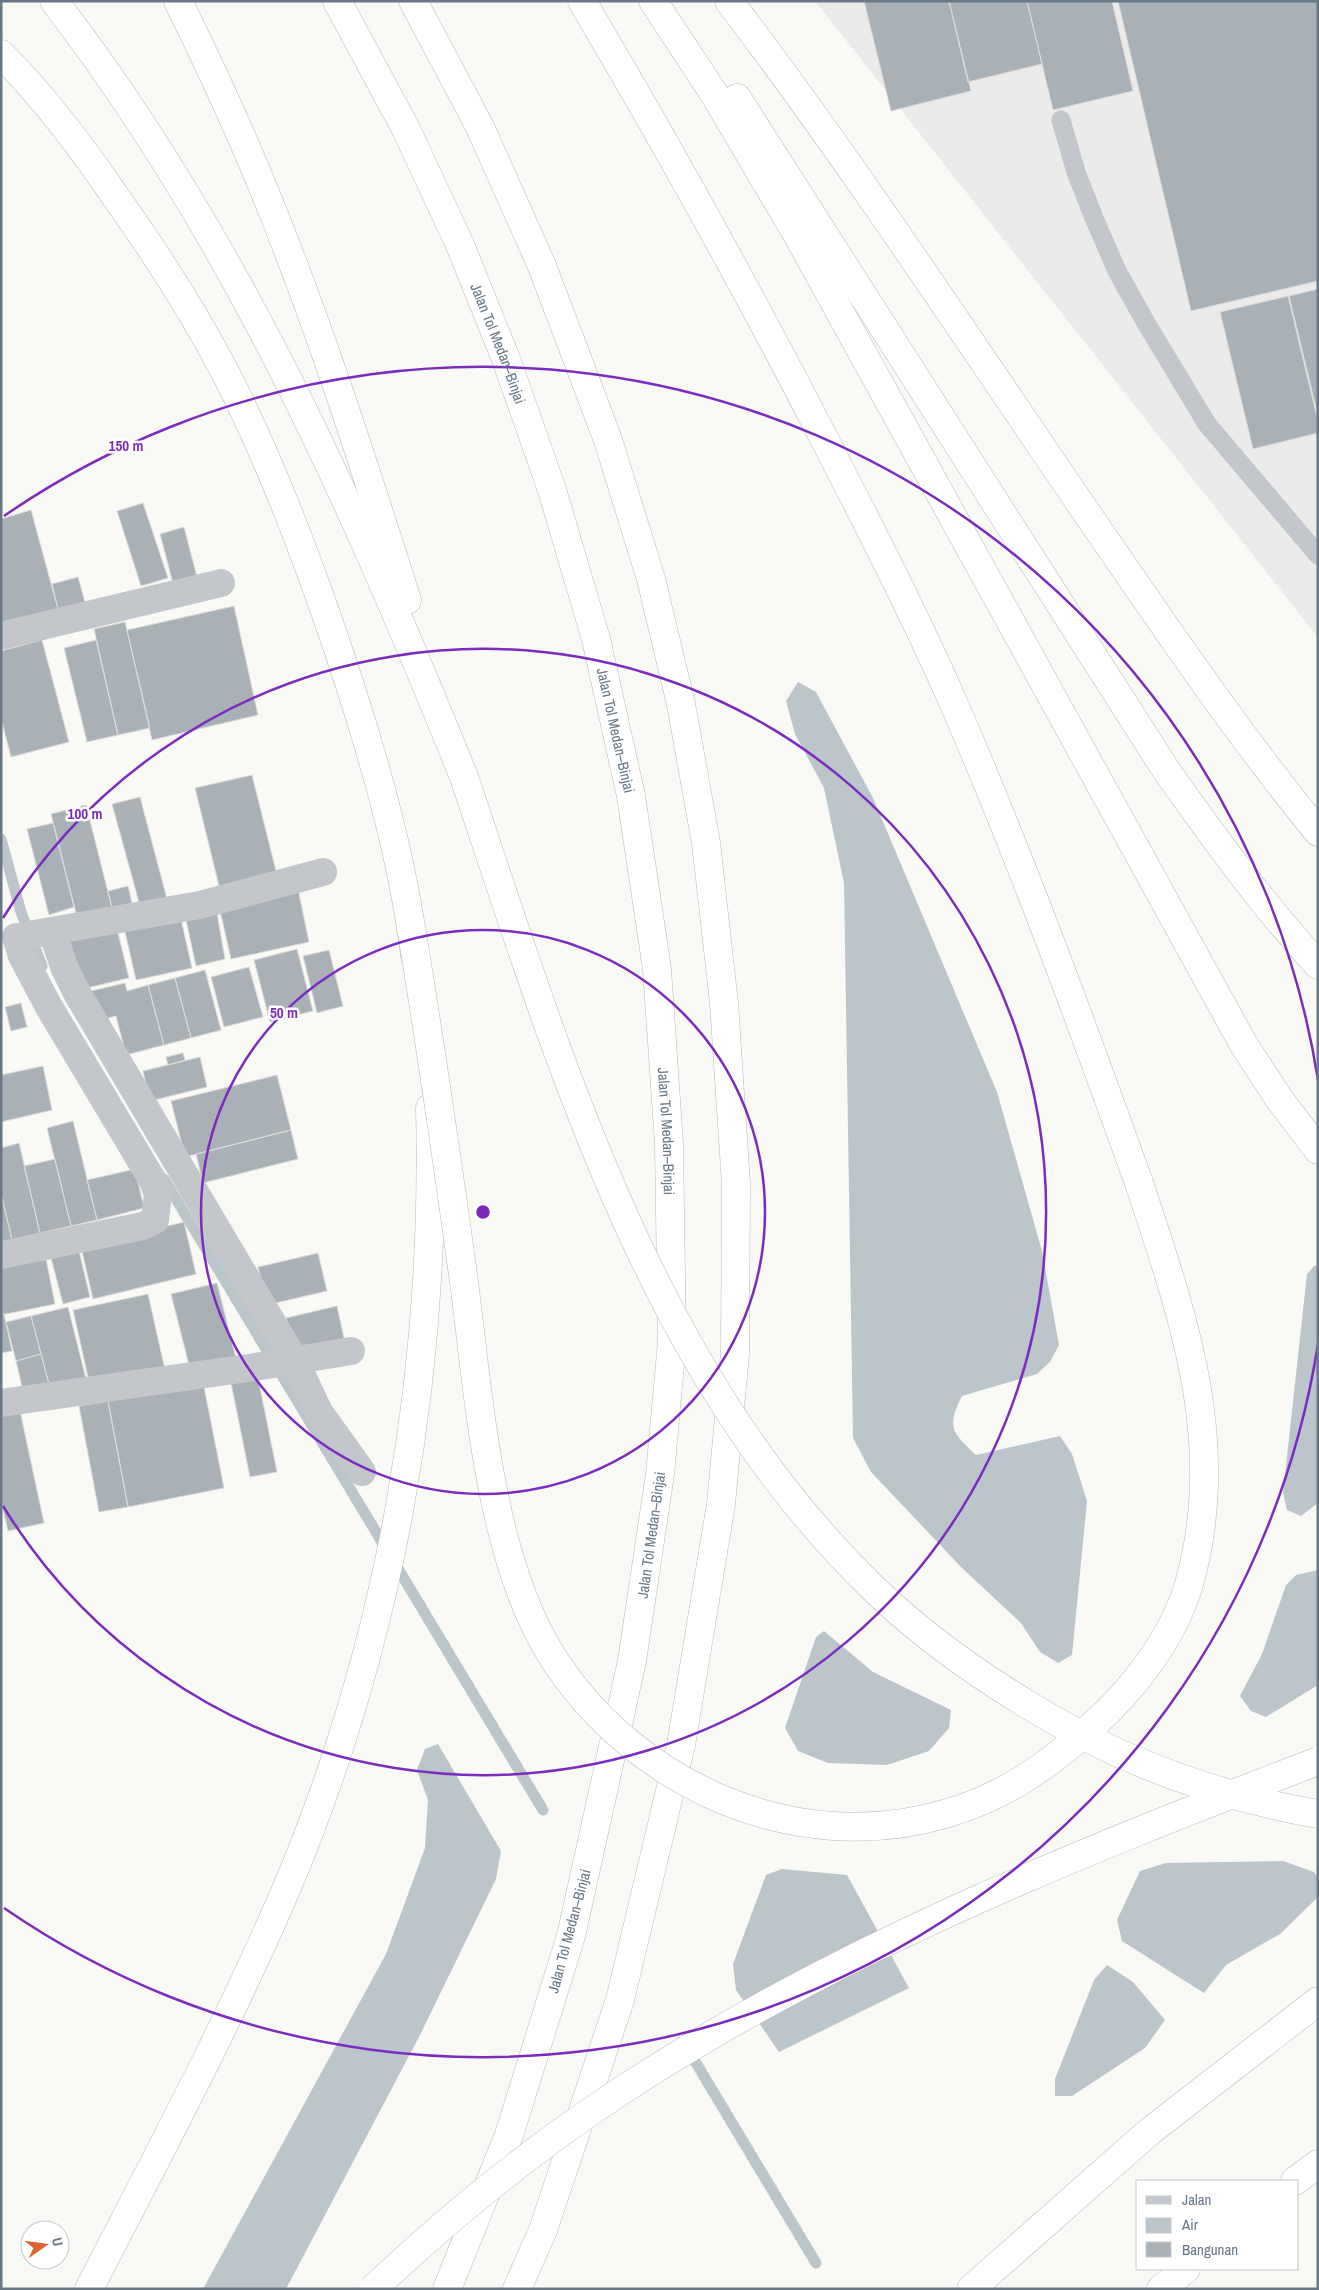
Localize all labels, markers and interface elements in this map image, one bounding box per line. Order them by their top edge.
street label: Jalan Tol Medan–Binjai [466,280,531,406]
text: 150 m [109,435,143,456]
street label: Jalan Tol Medan–Binjai [592,666,640,795]
text: 100 m [68,803,102,824]
text: 50 m [270,1002,298,1023]
street label: Jalan Tol Medan–Binjai [653,1067,680,1195]
centre of rings [474,1203,492,1221]
street label: Jalan Tol Medan–Binjai [632,1470,670,1600]
street label: Jalan Tol Medan–Binjai [542,1867,596,1995]
legend [1136,2180,1299,2270]
text: Jalan [1182,2189,1211,2210]
text: Air [1181,2214,1198,2235]
north arrow [20,2220,70,2270]
text: U [48,2236,67,2248]
text: Bangunan [1182,2239,1238,2260]

